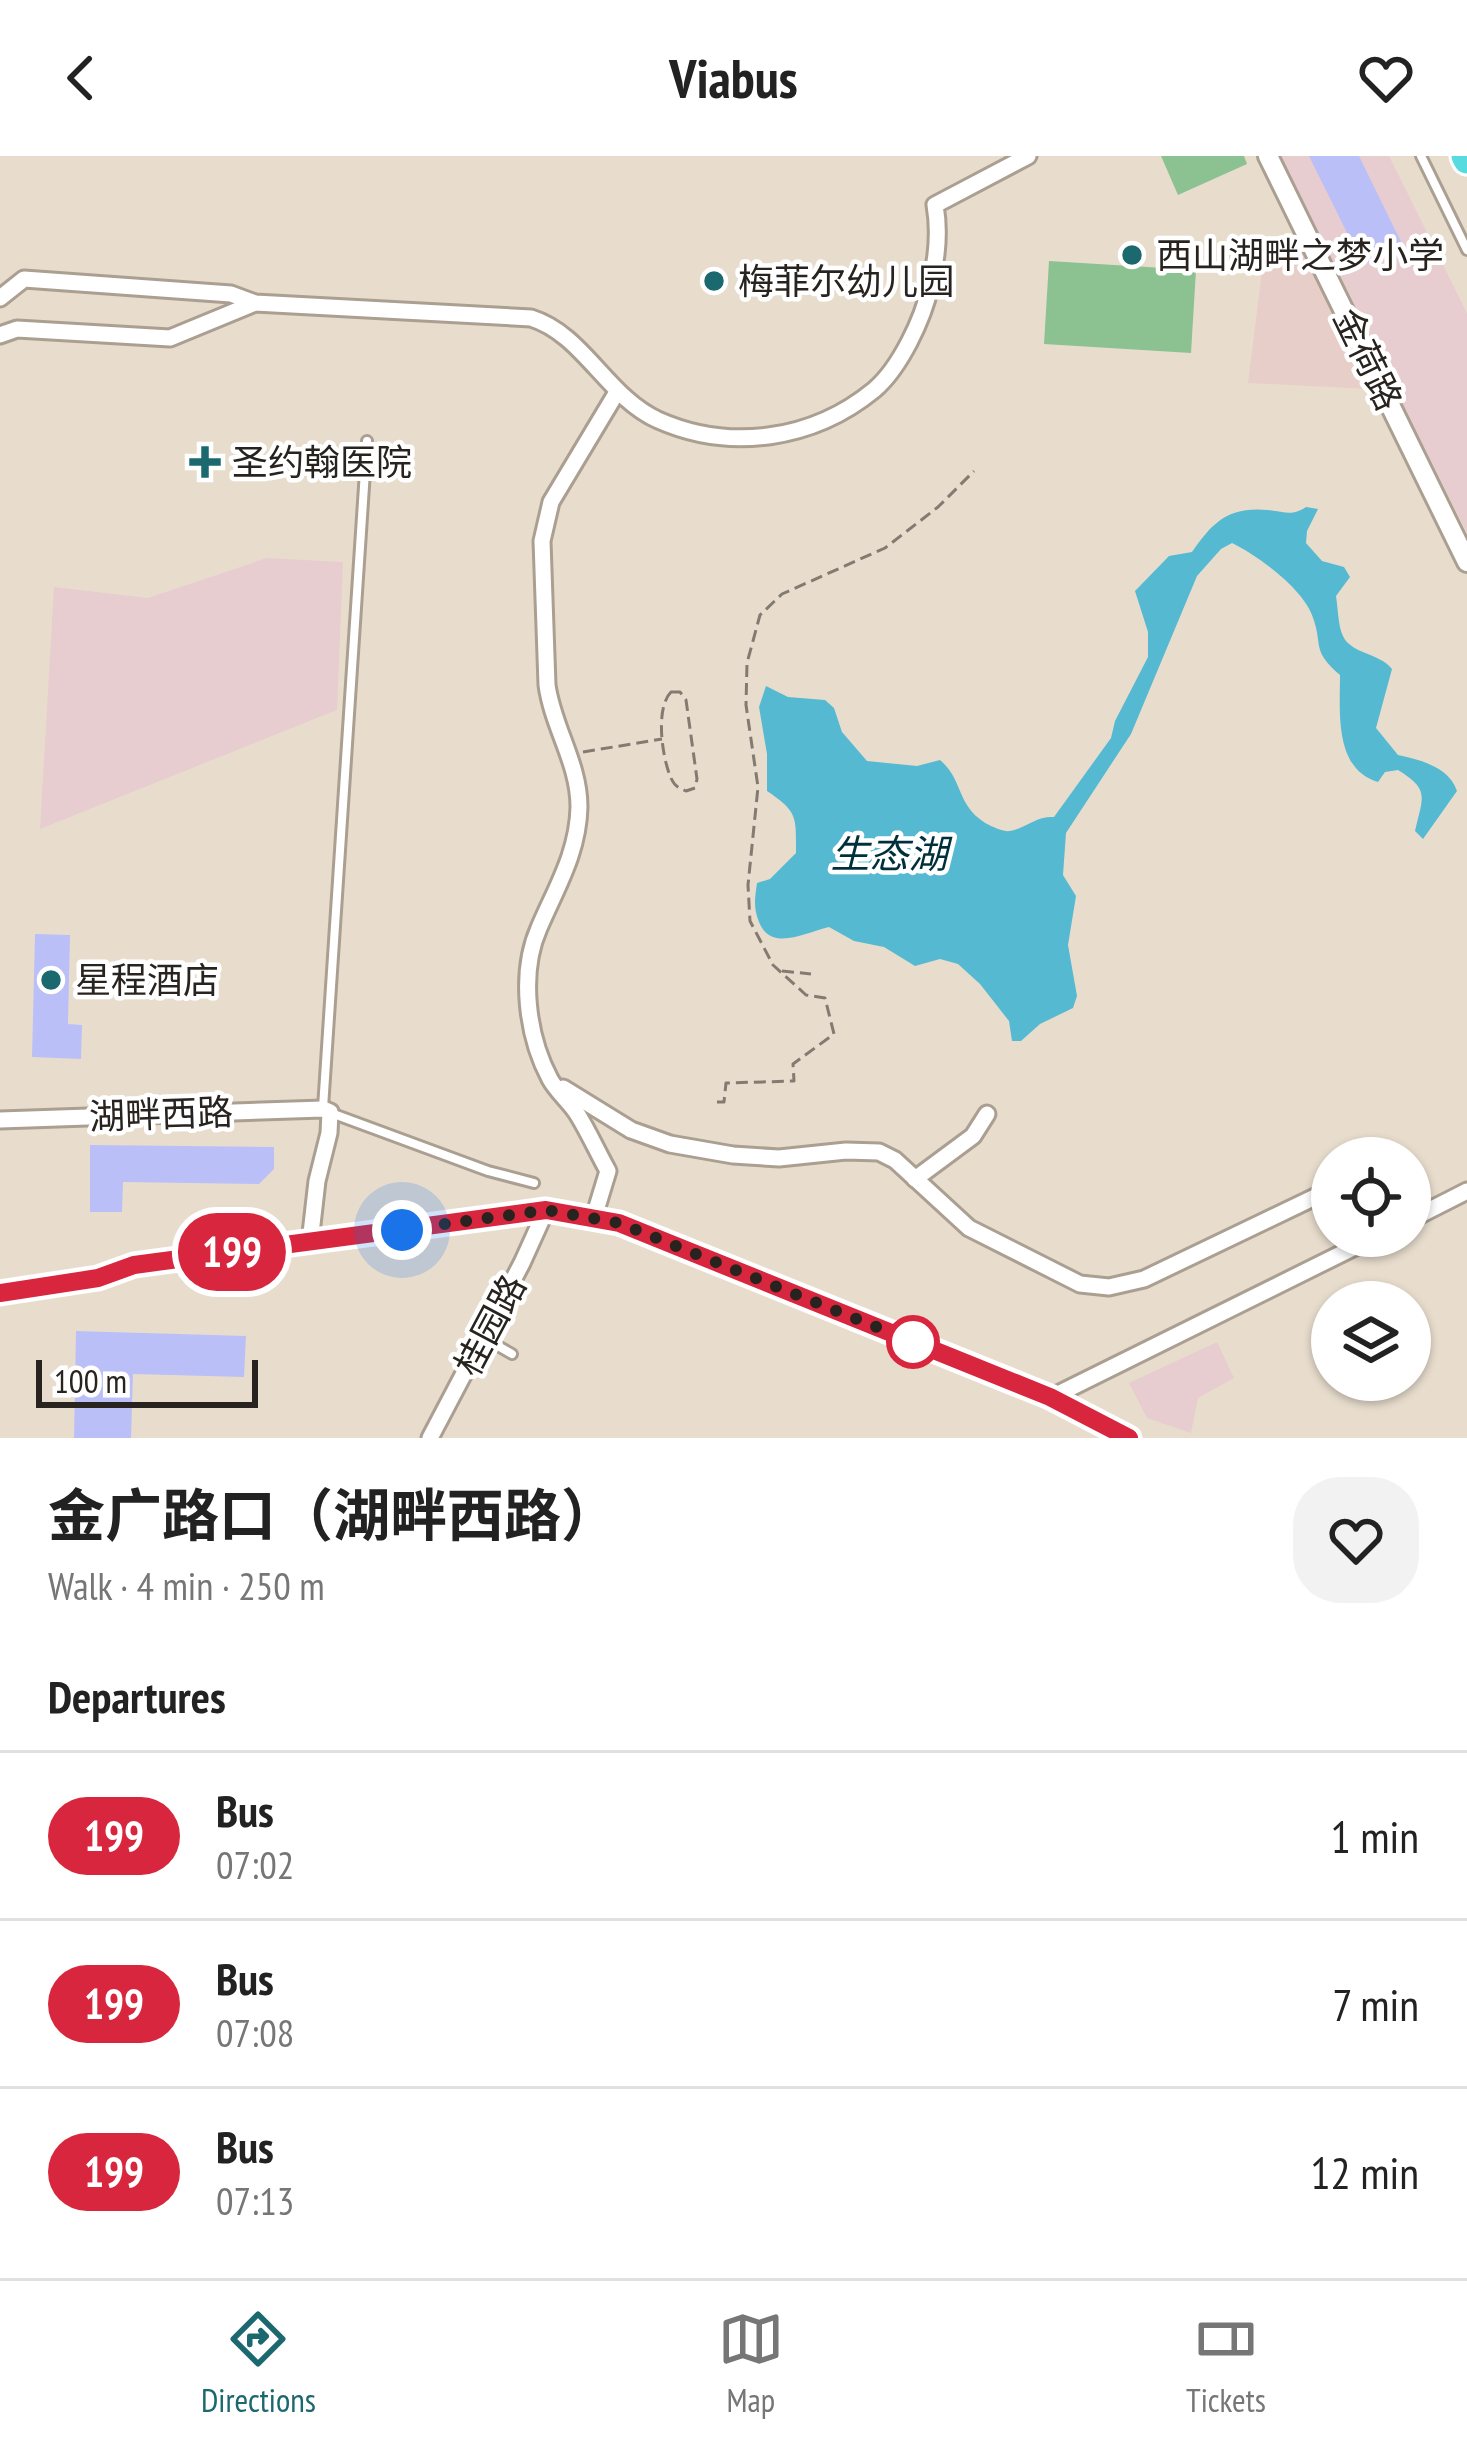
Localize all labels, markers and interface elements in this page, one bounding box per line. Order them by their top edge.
text: Viabus [669,43,798,113]
icon: back [48,45,114,111]
icon: heart [1353,45,1419,111]
place label: 西山湖畔之梦小学 [1156,231,1444,278]
marker: 西山湖畔之梦小学 [1119,242,1145,268]
place label: 梅菲尔幼儿园 [738,257,954,304]
marker: 梅菲尔幼儿园 [701,268,727,294]
street label: 金荷路 [1324,300,1413,418]
place label: 圣约翰医院 [232,438,412,485]
marker: 圣约翰医院 [189,446,221,478]
water label: 生态湖 [830,828,953,879]
place label: 星程酒店 [75,956,219,1003]
marker: 星程酒店 [38,967,64,993]
street label: 湖畔西路 [88,1088,234,1139]
map controls [1311,1137,1431,1401]
button: locate [1311,1137,1431,1257]
your location [372,1200,432,1260]
line badge: 199 [163,1213,301,1291]
text: 199 [202,1224,262,1279]
street label: 桂园路 [443,1266,536,1383]
button: layers [1311,1281,1431,1401]
unlabelled marker [888,1317,938,1367]
scale bar [36,1354,258,1407]
text: 100 m [54,1359,127,1402]
button: heart [1293,1477,1419,1603]
text: 金广路口（湖畔西路） [48,1478,618,1552]
text: Walk · 4 min · 250 m [48,1560,325,1611]
text: Departures [48,1667,226,1725]
text: Bus [216,1781,274,1839]
text: 1 min [1330,1807,1419,1865]
text: 199 [84,1808,144,1863]
text: 07:02 [216,1839,294,1890]
text: Bus [216,1949,274,2007]
text: 7 min [1332,1975,1419,2033]
text: 199 [84,1976,144,2031]
text: 07:08 [216,2007,294,2058]
text: Bus [216,2117,274,2175]
text: 12 min [1310,2143,1419,2201]
text: 199 [84,2144,144,2199]
text: 07:13 [216,2175,294,2226]
tab: Directions [201,2306,316,2421]
tab: Map [718,2306,784,2421]
tab: Tickets [1186,2306,1266,2421]

